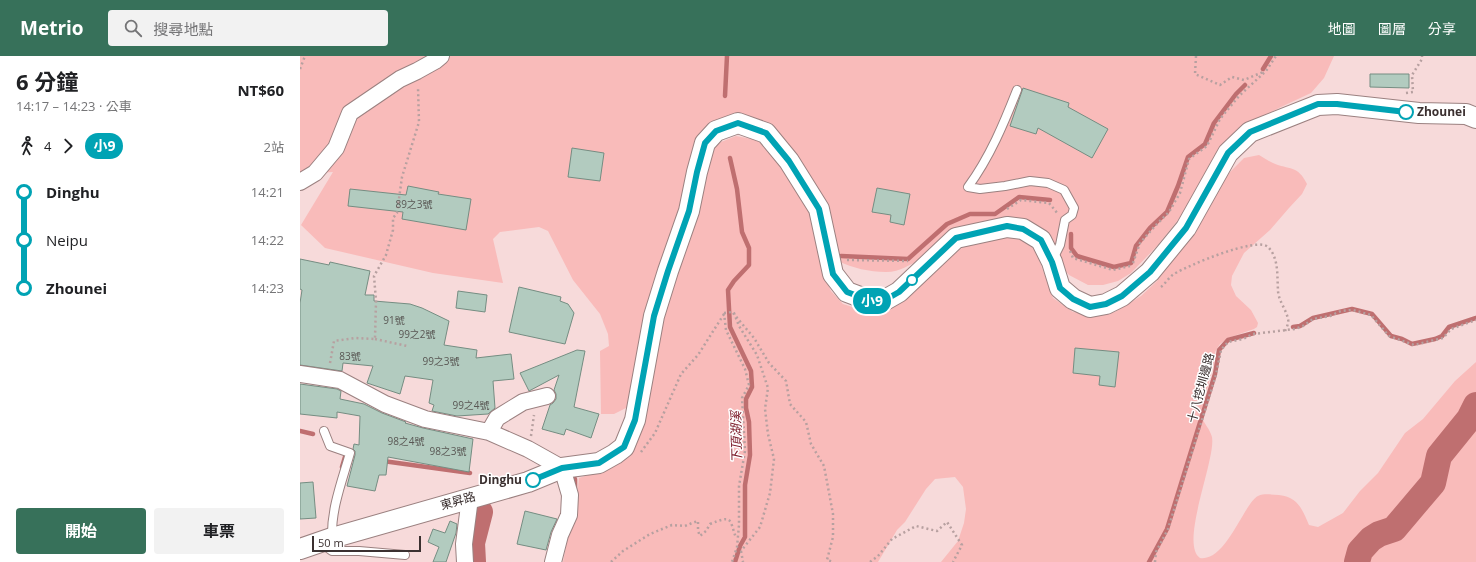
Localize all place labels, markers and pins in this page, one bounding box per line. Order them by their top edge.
place label: Zhounei [1417,103,1466,120]
marker: Zhounei [1398,104,1414,120]
unlabelled marker [906,274,918,286]
place label: Dinghu [479,471,522,488]
marker: Dinghu [525,472,541,488]

